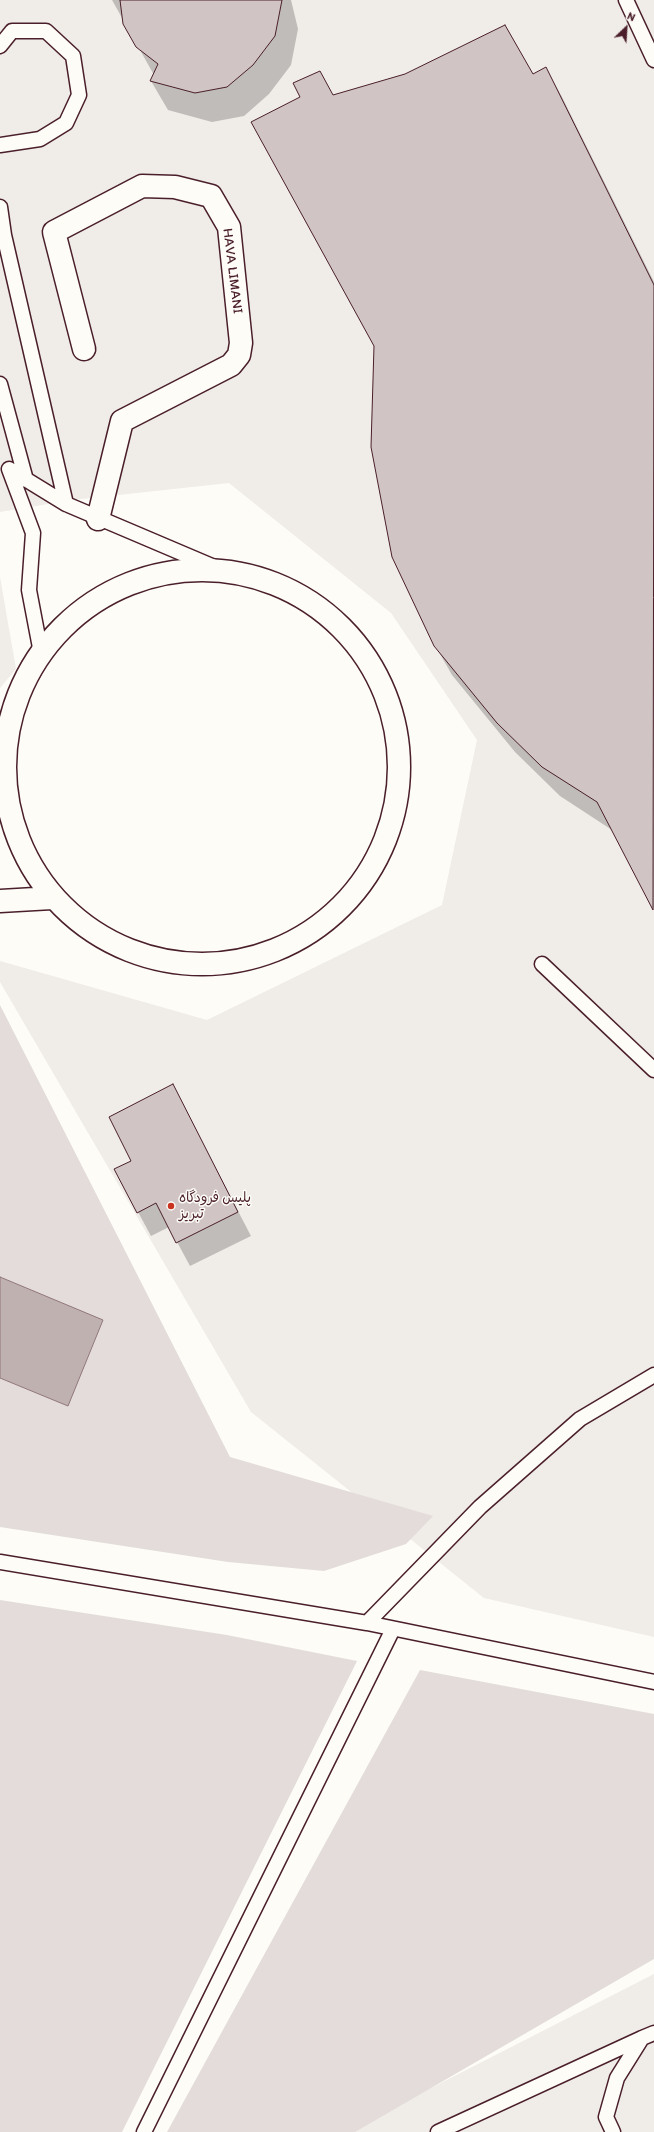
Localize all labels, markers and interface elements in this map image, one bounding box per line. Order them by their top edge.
north arrow [606,8,646,48]
text: N [625,9,637,24]
street label: HAVA LIMANI [218,227,246,315]
place label: پلیس فرودگاه تبریز [179,1190,251,1222]
marker: پلیس فرودگاه تبریز [166,1201,176,1211]

